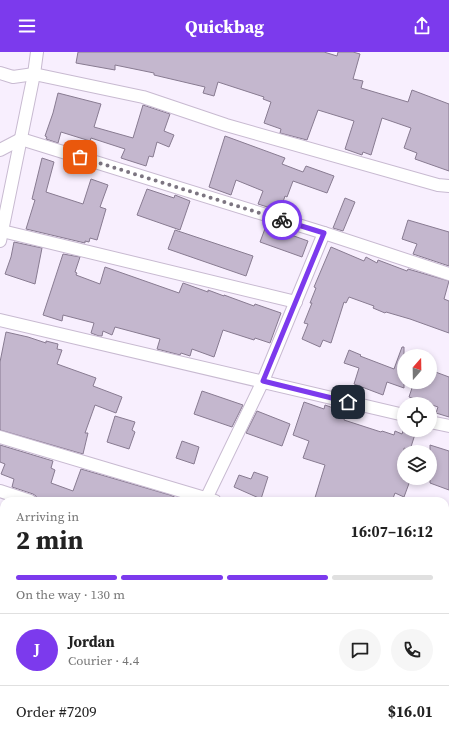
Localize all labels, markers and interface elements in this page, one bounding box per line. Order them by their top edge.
text: Quickbag [185,14,264,39]
icon: menu [16,15,38,37]
icon: share [411,15,433,37]
pin [63,140,97,174]
icon: bag [69,146,91,168]
courier [262,200,302,240]
icon: bike [271,209,293,231]
north arrow [397,349,437,389]
map controls [397,349,437,485]
pin [331,385,365,419]
icon: home [337,391,359,413]
button: locate [397,397,437,437]
button: layers [397,445,437,485]
text: Arriving in [16,508,79,525]
text: 16:07–16:12 [351,521,433,542]
text: 2 min [16,522,83,558]
text: On the way · 130 m [16,586,125,603]
button: chat [339,629,381,671]
button: phone [391,629,433,671]
text: Jordan [68,631,115,652]
text: J [34,639,40,660]
text: Courier · 4.4 [68,652,139,669]
text: Order #7209 [16,701,97,722]
text: $16.01 [388,701,433,722]

